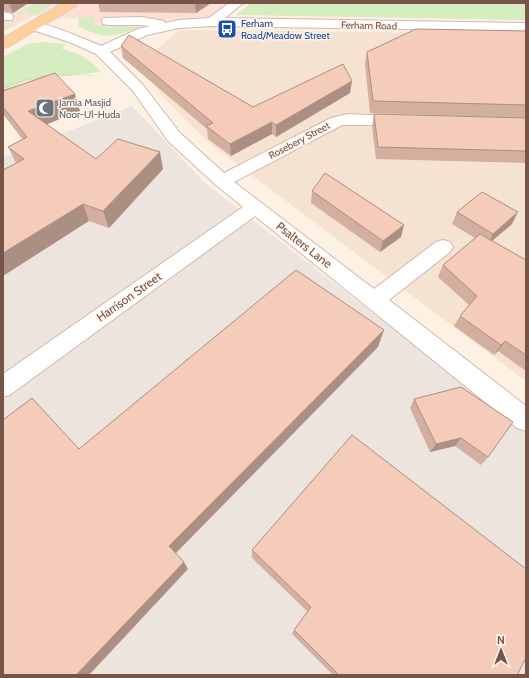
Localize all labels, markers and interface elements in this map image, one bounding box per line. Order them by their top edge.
place label: Ferham Road/Meadow Street [241,17,330,42]
bus stop icon: Ferham Road/Meadow Street [216,18,238,40]
street label: Ferham Road [341,19,397,32]
place label: Jamia Masjid Noor-Ul-Huda [58,96,121,121]
mosque icon: Jamia Masjid Noor-Ul-Huda [34,97,56,119]
street label: Rosebery Street [266,119,333,162]
street label: Psalters Lane [273,218,335,271]
street label: Harrison Street [93,269,164,325]
north arrow [481,630,521,670]
text: N [497,633,505,647]

